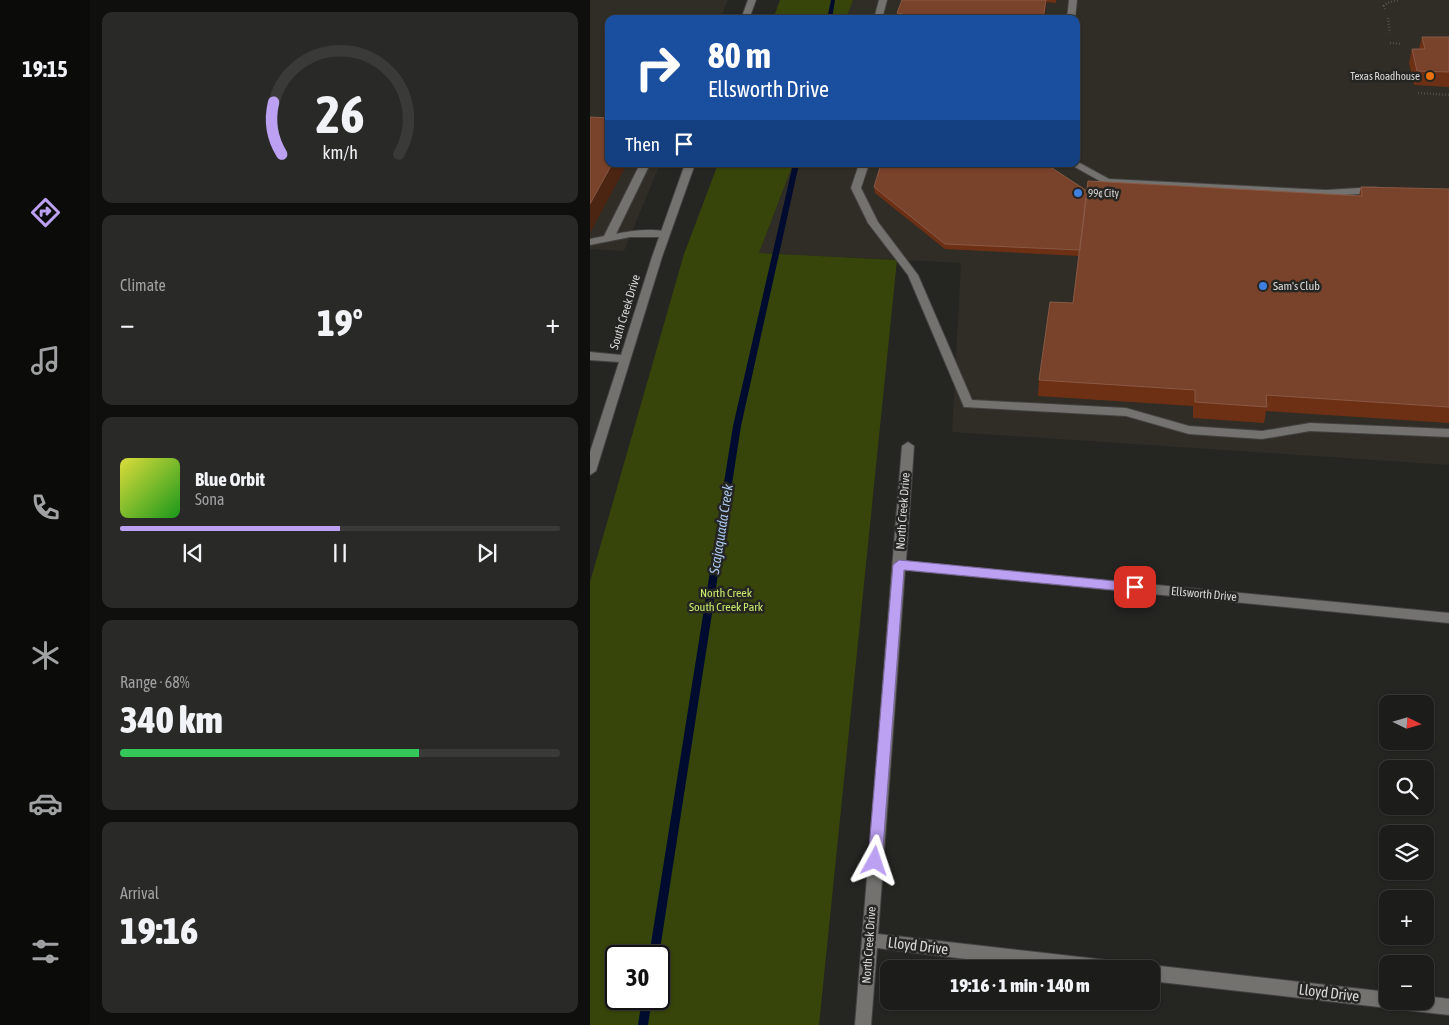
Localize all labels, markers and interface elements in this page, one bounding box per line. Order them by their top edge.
icon: right [625,35,690,100]
text: 80 m [708,35,771,75]
text: 19:15 [22,56,68,82]
place label: Texas Roadhouse [1350,70,1420,82]
marker: Texas Roadhouse [1424,70,1436,82]
text: Ellsworth Drive [708,76,829,102]
text: 26 [316,84,364,144]
icon: arrive [670,130,698,158]
text: Then [625,133,660,155]
text: km/h [322,142,358,163]
marker: 99¢ City [1072,187,1084,199]
place label: 99¢ City [1088,187,1120,199]
icon: directions [28,195,63,230]
street label: South Creek Drive [607,273,643,351]
text: Climate [120,276,166,294]
place label: Sam's Club [1273,279,1320,293]
marker: Sam's Club [1257,280,1269,292]
text: 19° [317,301,363,344]
text: − [120,307,135,339]
text: + [545,307,560,339]
icon: music [28,343,63,378]
text: Blue Orbit [195,468,265,490]
street label: North Creek Drive [893,472,913,550]
water label: Scajaquada Creek [706,482,736,576]
icon: phone [28,490,63,525]
text: Sona [195,490,224,508]
icon: previous [179,539,207,567]
icon: pause [326,539,354,567]
icon: next [473,539,501,567]
pin [1114,566,1156,608]
icon: arrive [1121,573,1149,601]
street label: Ellsworth Drive [1170,584,1238,604]
park label: North Creek South Creek Park [689,586,764,614]
icon: climate [28,638,63,673]
text: Range · 68% [120,673,190,691]
north arrow [1379,695,1434,750]
map controls [1379,695,1434,1010]
text: 340 km [120,698,223,741]
button: search [1379,760,1434,815]
icon: car [28,786,63,821]
button: layers [1379,825,1434,880]
position arrow [848,834,900,886]
text: Arrival [120,884,159,902]
button: + [1379,890,1434,945]
street label: North Creek Drive [859,906,879,984]
text: 19:16 [120,909,198,952]
street label: Lloyd Drive [887,933,949,958]
icon: filters [28,934,63,969]
speed limit sign: 30 [605,945,670,1010]
button: − [1379,955,1434,1010]
text: 19:16 · 1 min · 140 m [950,974,1090,996]
street label: Lloyd Drive [1298,980,1360,1005]

